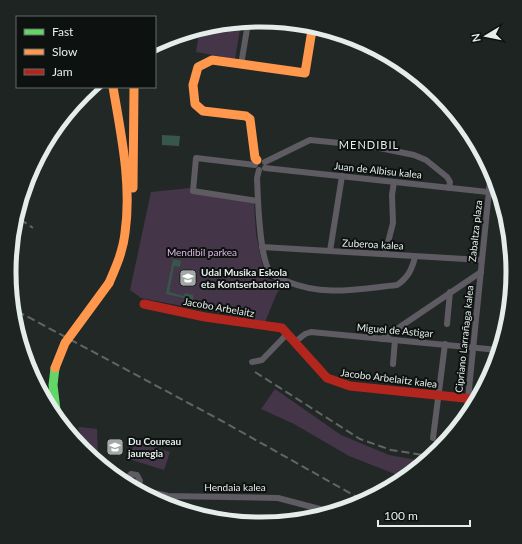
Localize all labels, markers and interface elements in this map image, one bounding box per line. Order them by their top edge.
legend [16,16,156,88]
north arrow [466,16,506,56]
text: Fast [52,24,74,39]
text: N [469,33,483,43]
text: Slow [52,44,78,59]
text: Jam [52,64,73,79]
district label: MENDIBIL [339,138,399,151]
street label: Juan de Albisu kalea [334,159,422,181]
street label: Zabaltza plaza [466,200,484,262]
street label: Zuberoa kalea [342,236,404,252]
park label: Mendibil parkea [167,246,237,258]
place label: Udal Musika Eskola eta Kontserbatorioa [201,266,290,290]
school or university icon: Udal Musika Eskola eta Kontserbatorioa [178,268,198,288]
street label: Cipriano Larrañaga kalea [452,285,476,393]
street label: Jacobo Arbelaitz [183,295,256,319]
street label: Miguel de Astigar [356,321,434,339]
street label: Jacobo Arbelaitz kalea [340,366,438,390]
place label: Du Coureau jauregia [127,435,182,459]
school or university icon: Du Coureau jauregia [105,437,125,457]
street label: Hendaia kalea [204,481,266,493]
scale bar [378,502,470,528]
text: 100 m [384,508,418,523]

